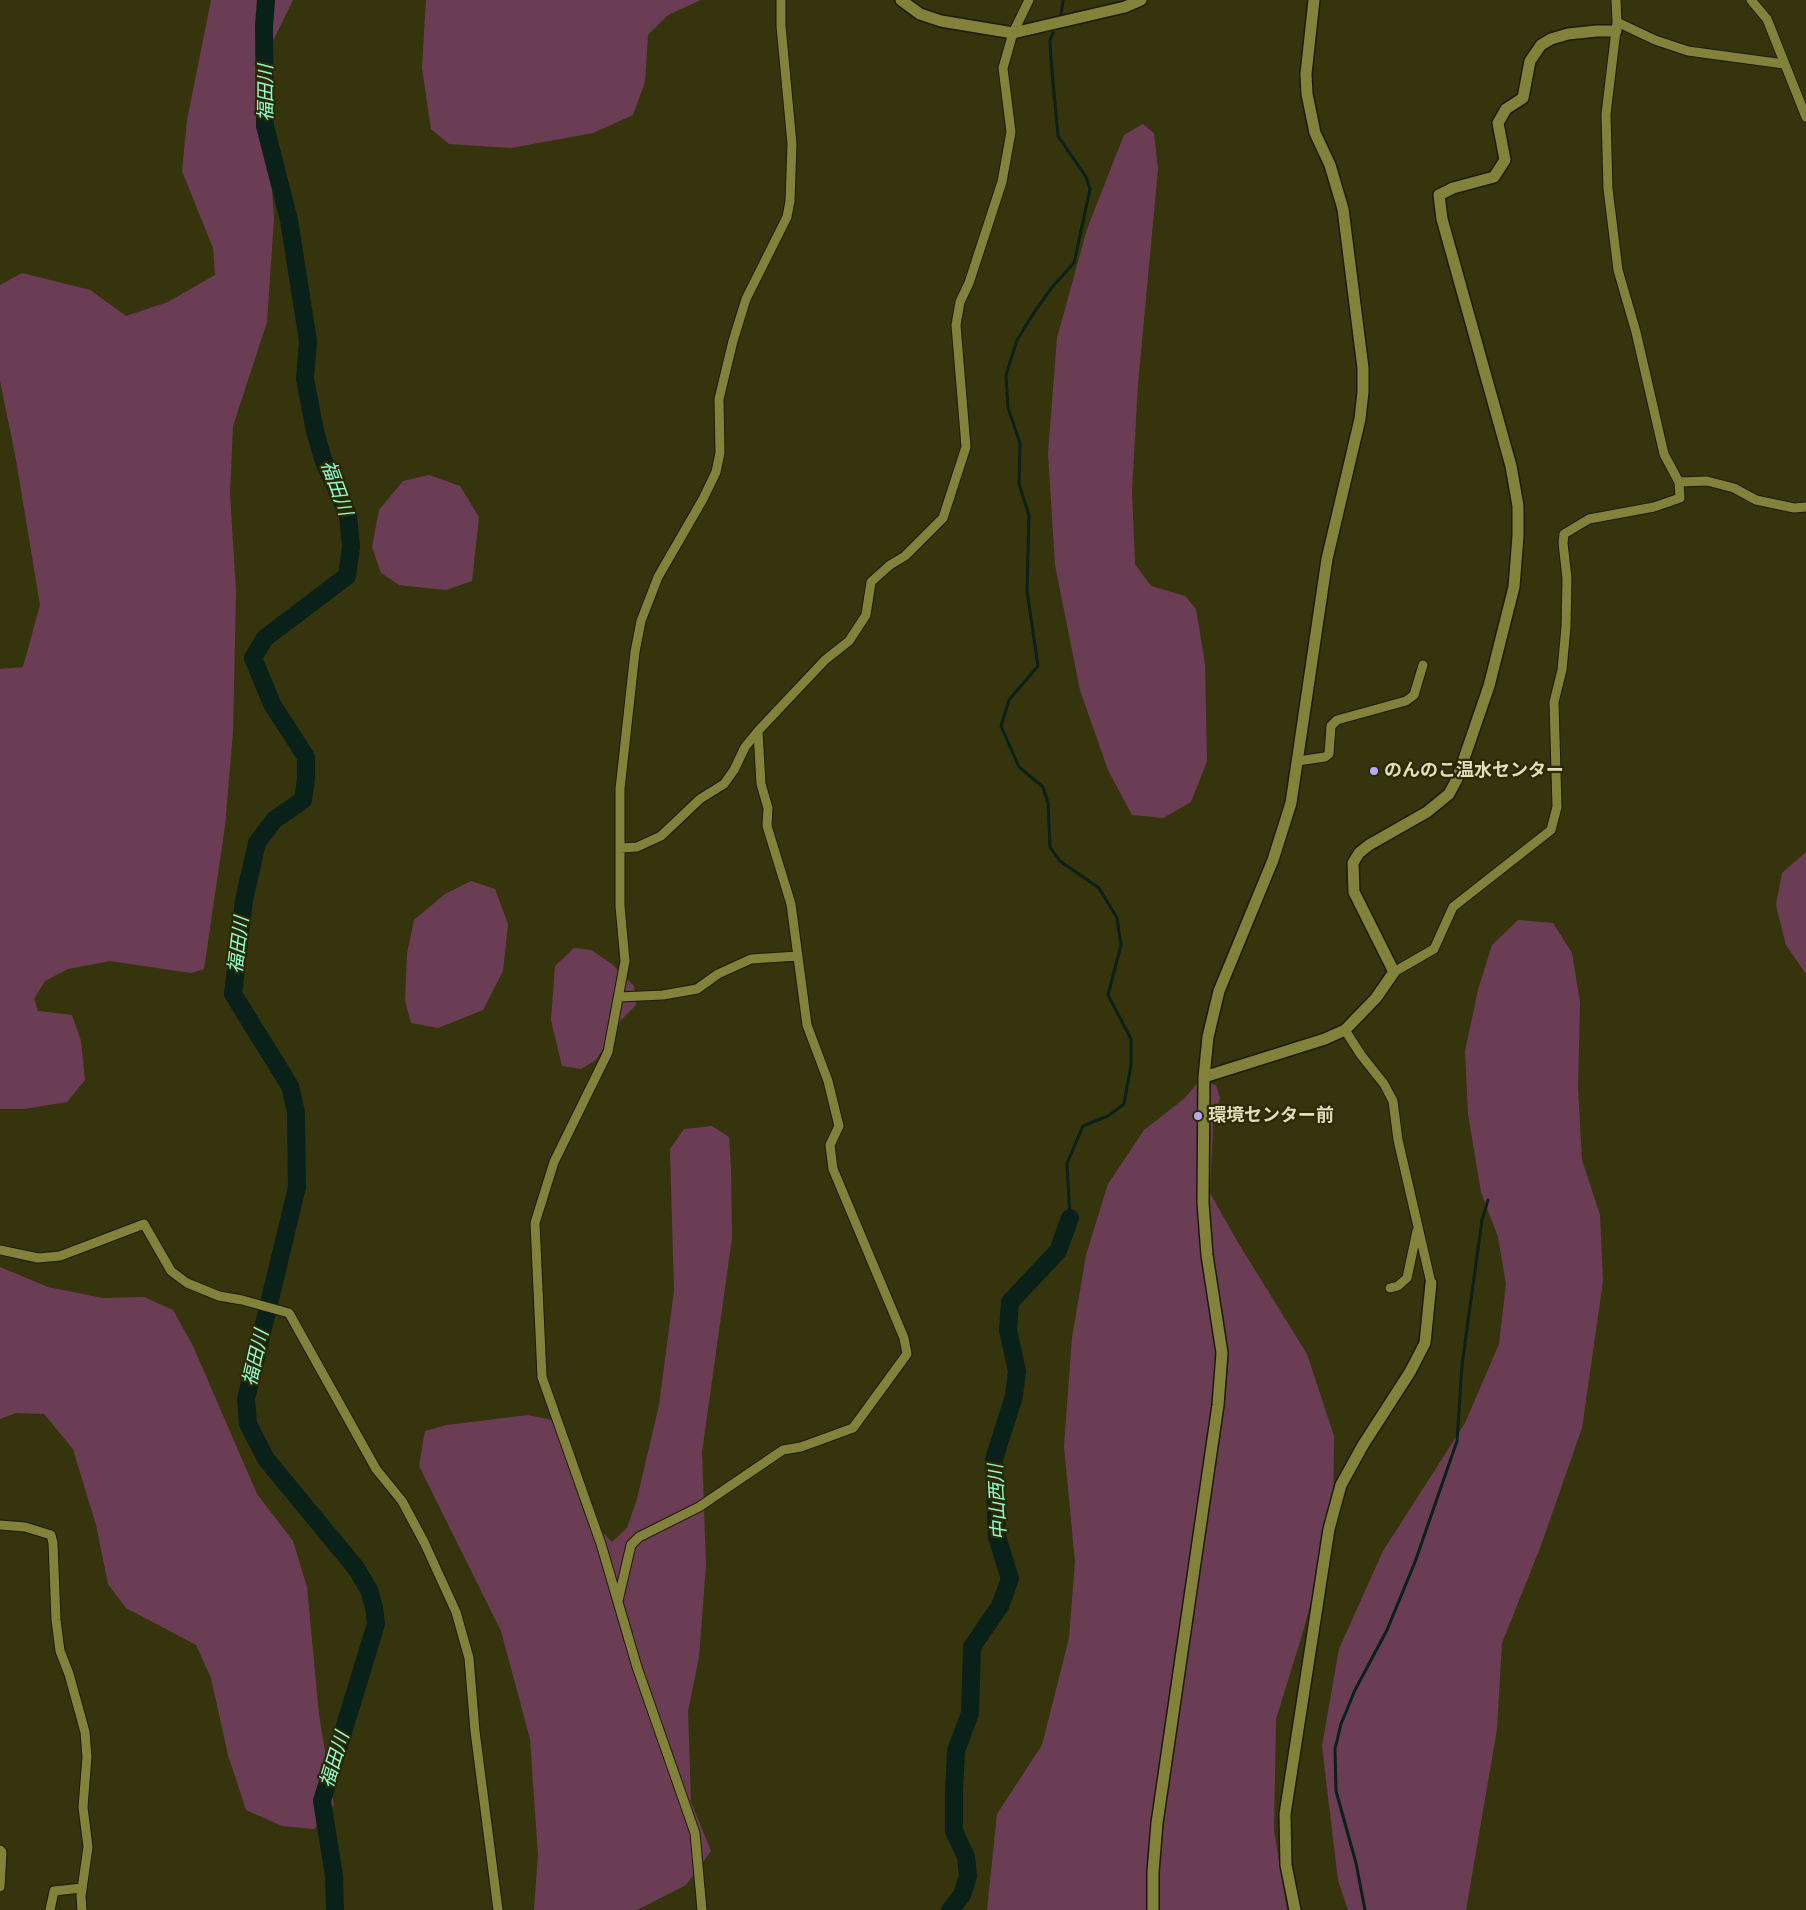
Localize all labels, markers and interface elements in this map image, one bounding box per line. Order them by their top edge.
water label: 福田川 [255,65,277,121]
water label: 福田川 [316,457,356,519]
place label: のんのこ温水センター [1384,760,1564,782]
marker: のんのこ温水センター [1368,765,1380,777]
water label: 福田川 [224,915,254,975]
place label: 環境センター前 [1208,1105,1334,1127]
marker: 環境センター前 [1192,1110,1204,1122]
water label: 福田川 [238,1328,274,1388]
water label: 中山西川 [985,1463,1011,1541]
water label: 福田川 [316,1729,354,1791]

